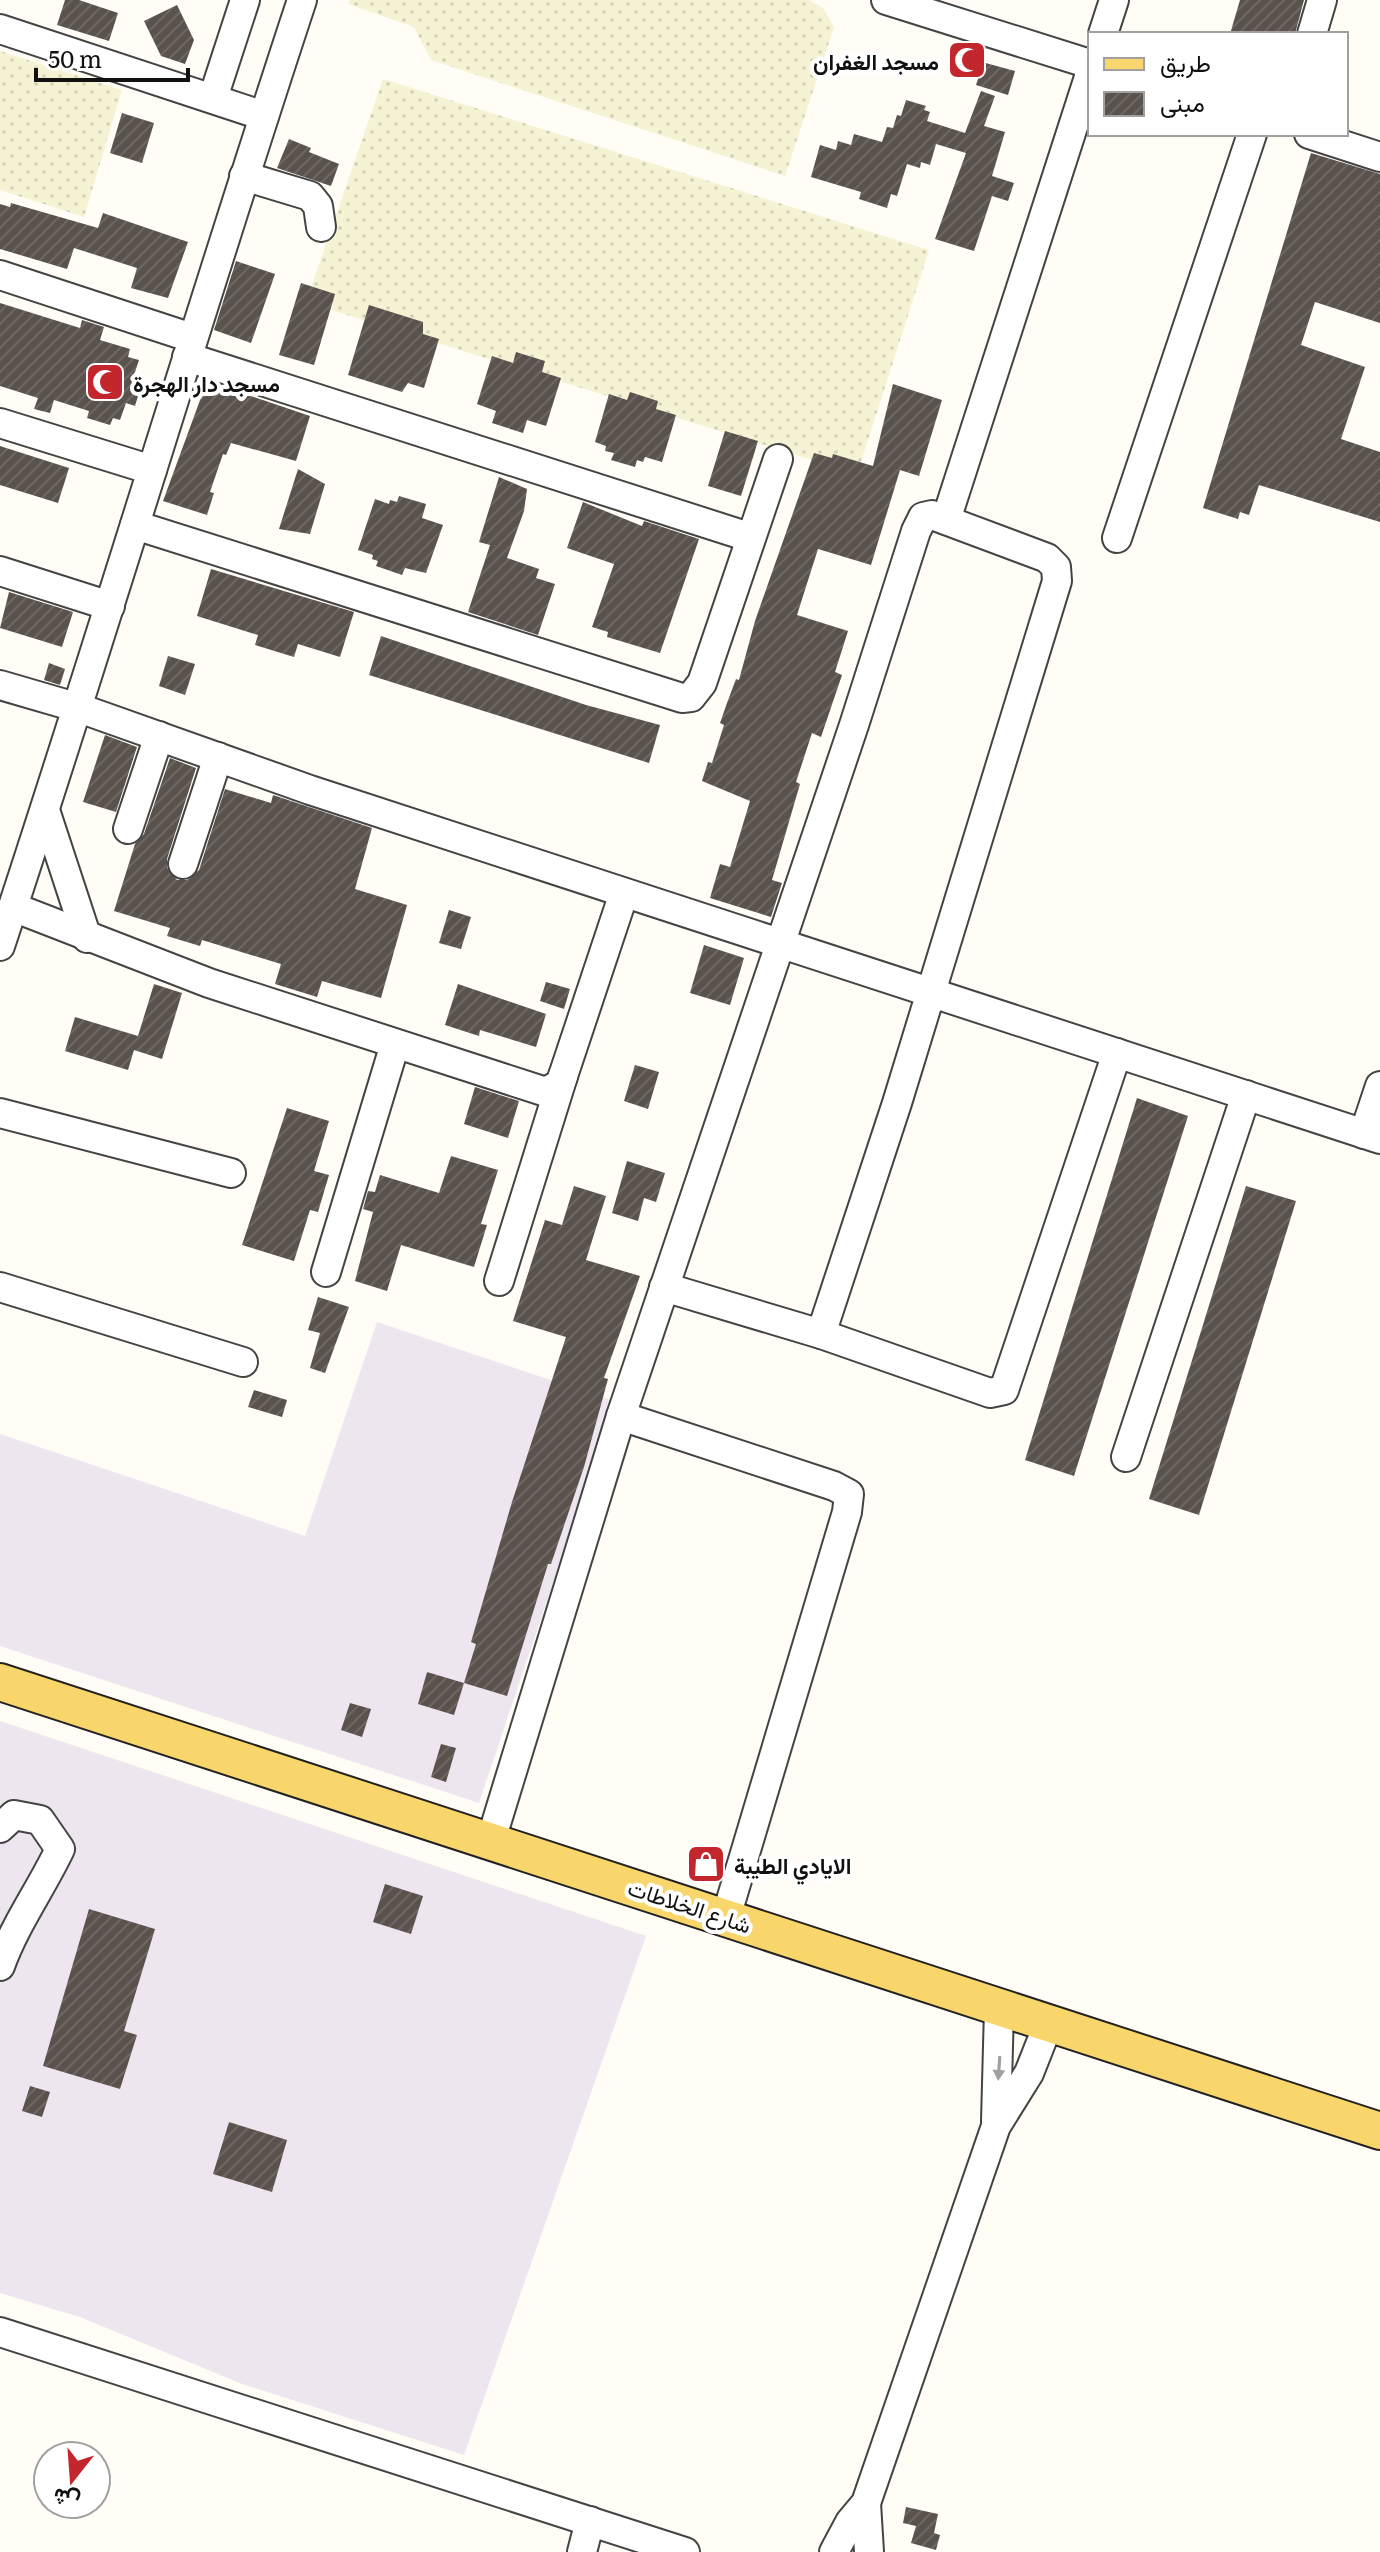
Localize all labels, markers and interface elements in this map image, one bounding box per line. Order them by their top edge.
scale bar [36,32,188,82]
legend [1088,32,1348,136]
mosque icon: مسجد الغفران [946,39,988,81]
text: 50 m [48,40,102,75]
place label: مسجد الغفران [813,44,939,77]
text: طريق [1160,44,1211,79]
text: مبنى [1160,84,1205,119]
mosque icon: مسجد دار الهجرة [84,361,126,403]
place label: مسجد دار الهجرة [133,366,280,399]
shop icon: الايادي الطيبة [685,1843,727,1885]
place label: الايادي الطيبة [734,1848,852,1885]
street label: شارع الخلاطات [624,1870,756,1940]
one-way arrow [992,2055,1005,2080]
north arrow [32,2440,112,2520]
text: ش [48,2481,83,2520]

